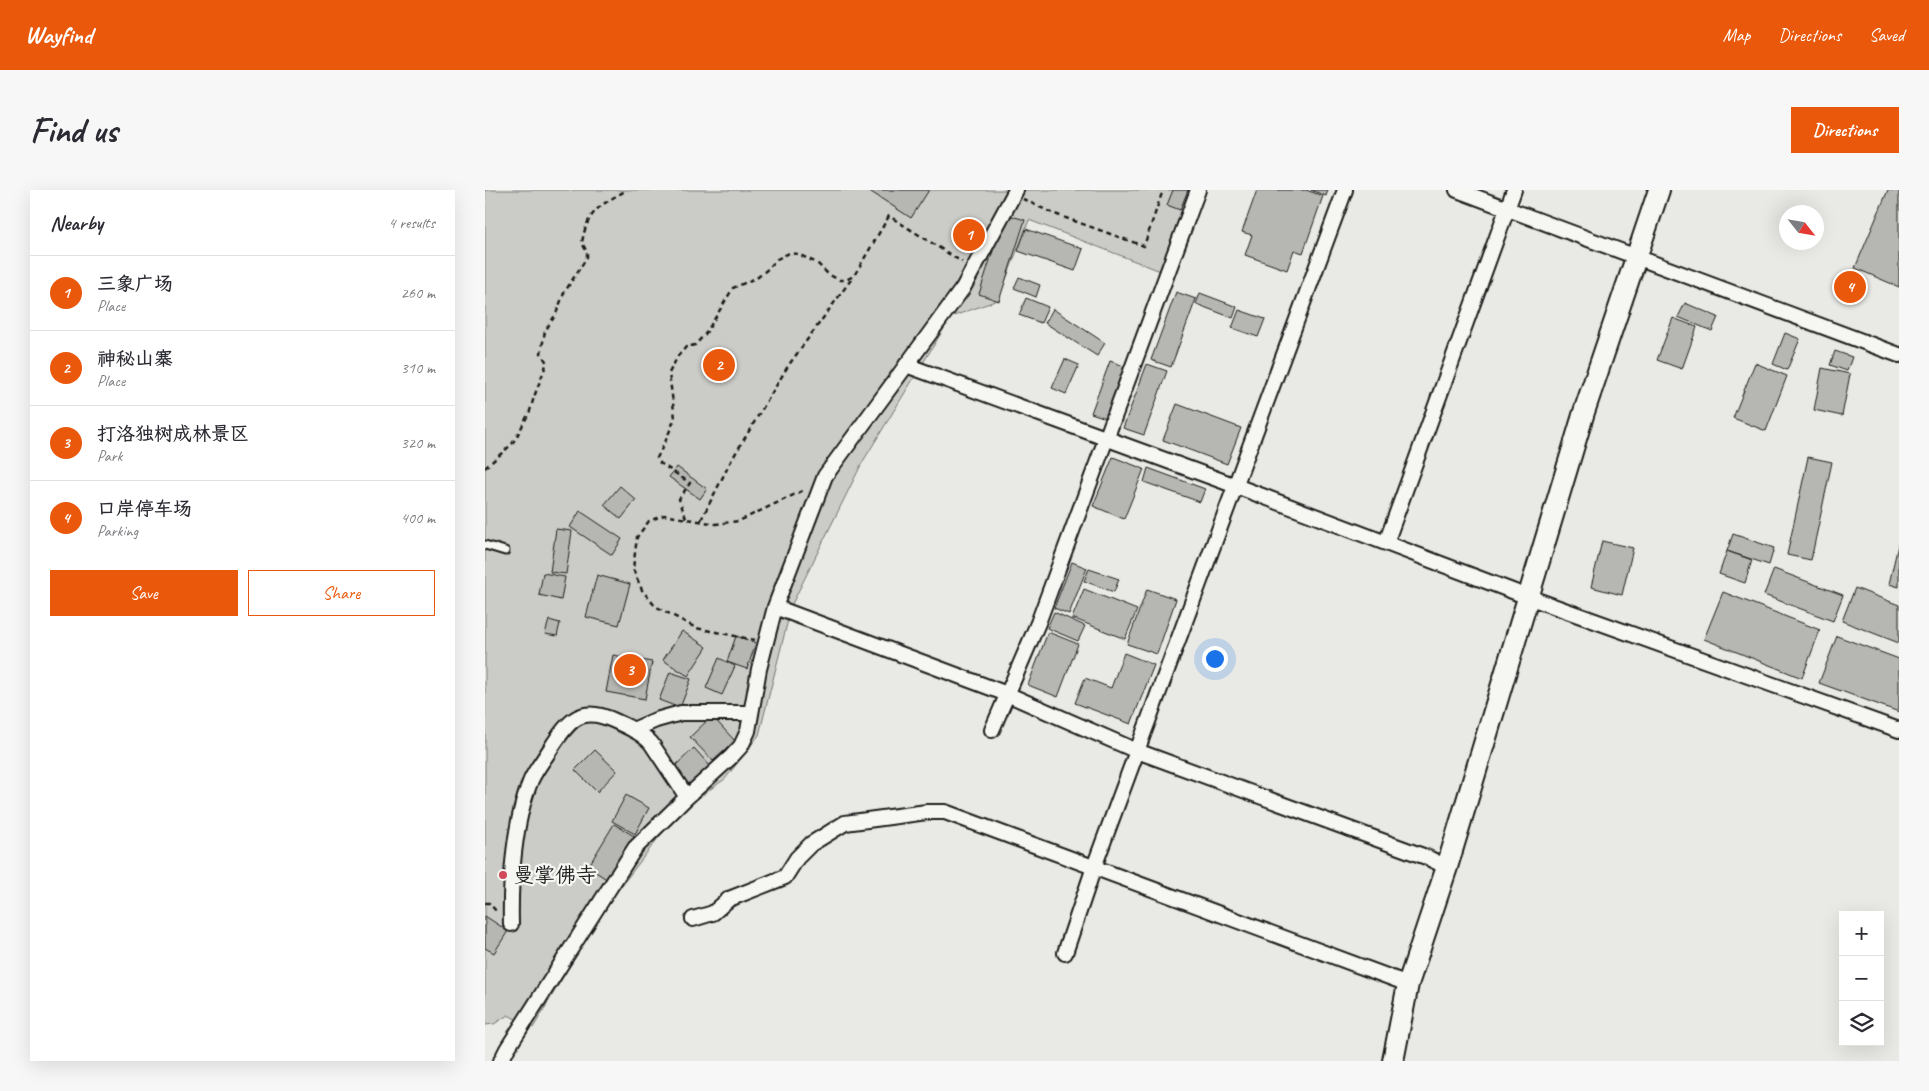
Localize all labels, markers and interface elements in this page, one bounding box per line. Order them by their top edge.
text: Wayfind [25,20,92,50]
text: Map [1723,24,1750,46]
text: Directions [1778,24,1841,46]
text: Saved [1869,24,1904,46]
button: Directions [1791,107,1899,153]
text: Find us [30,108,117,153]
north arrow [1779,205,1824,250]
text: Nearby [50,210,103,236]
text: 4 results [388,213,435,233]
pin: 1 [953,216,985,254]
pin: 4 [1834,268,1866,306]
text: 三象广场 [97,272,173,296]
text: 1 [62,283,70,303]
text: 260 m [401,283,435,303]
text: Place [97,296,125,316]
pin: 2 [703,346,735,384]
text: 神秘山寨 [97,347,173,371]
text: 2 [62,358,70,378]
text: 310 m [401,358,435,378]
text: Place [97,371,125,391]
text: 打洛独树成林景区 [97,422,249,446]
text: 3 [62,433,70,453]
text: 320 m [401,433,435,453]
text: Park [97,446,122,466]
text: 口岸停车场 [97,497,192,521]
text: 4 [62,508,70,528]
text: 400 m [401,508,435,528]
text: Parking [97,521,138,541]
button: Save [50,570,238,616]
button: Share [248,570,435,616]
your location [1202,646,1228,672]
pin: 3 [614,651,646,689]
place label: 曼掌佛寺 [513,862,597,888]
marker: 曼掌佛寺 [497,869,509,881]
map controls [1839,911,1884,1046]
button: + [1839,911,1884,956]
button: − [1839,956,1884,1001]
button: layers [1839,1001,1884,1046]

